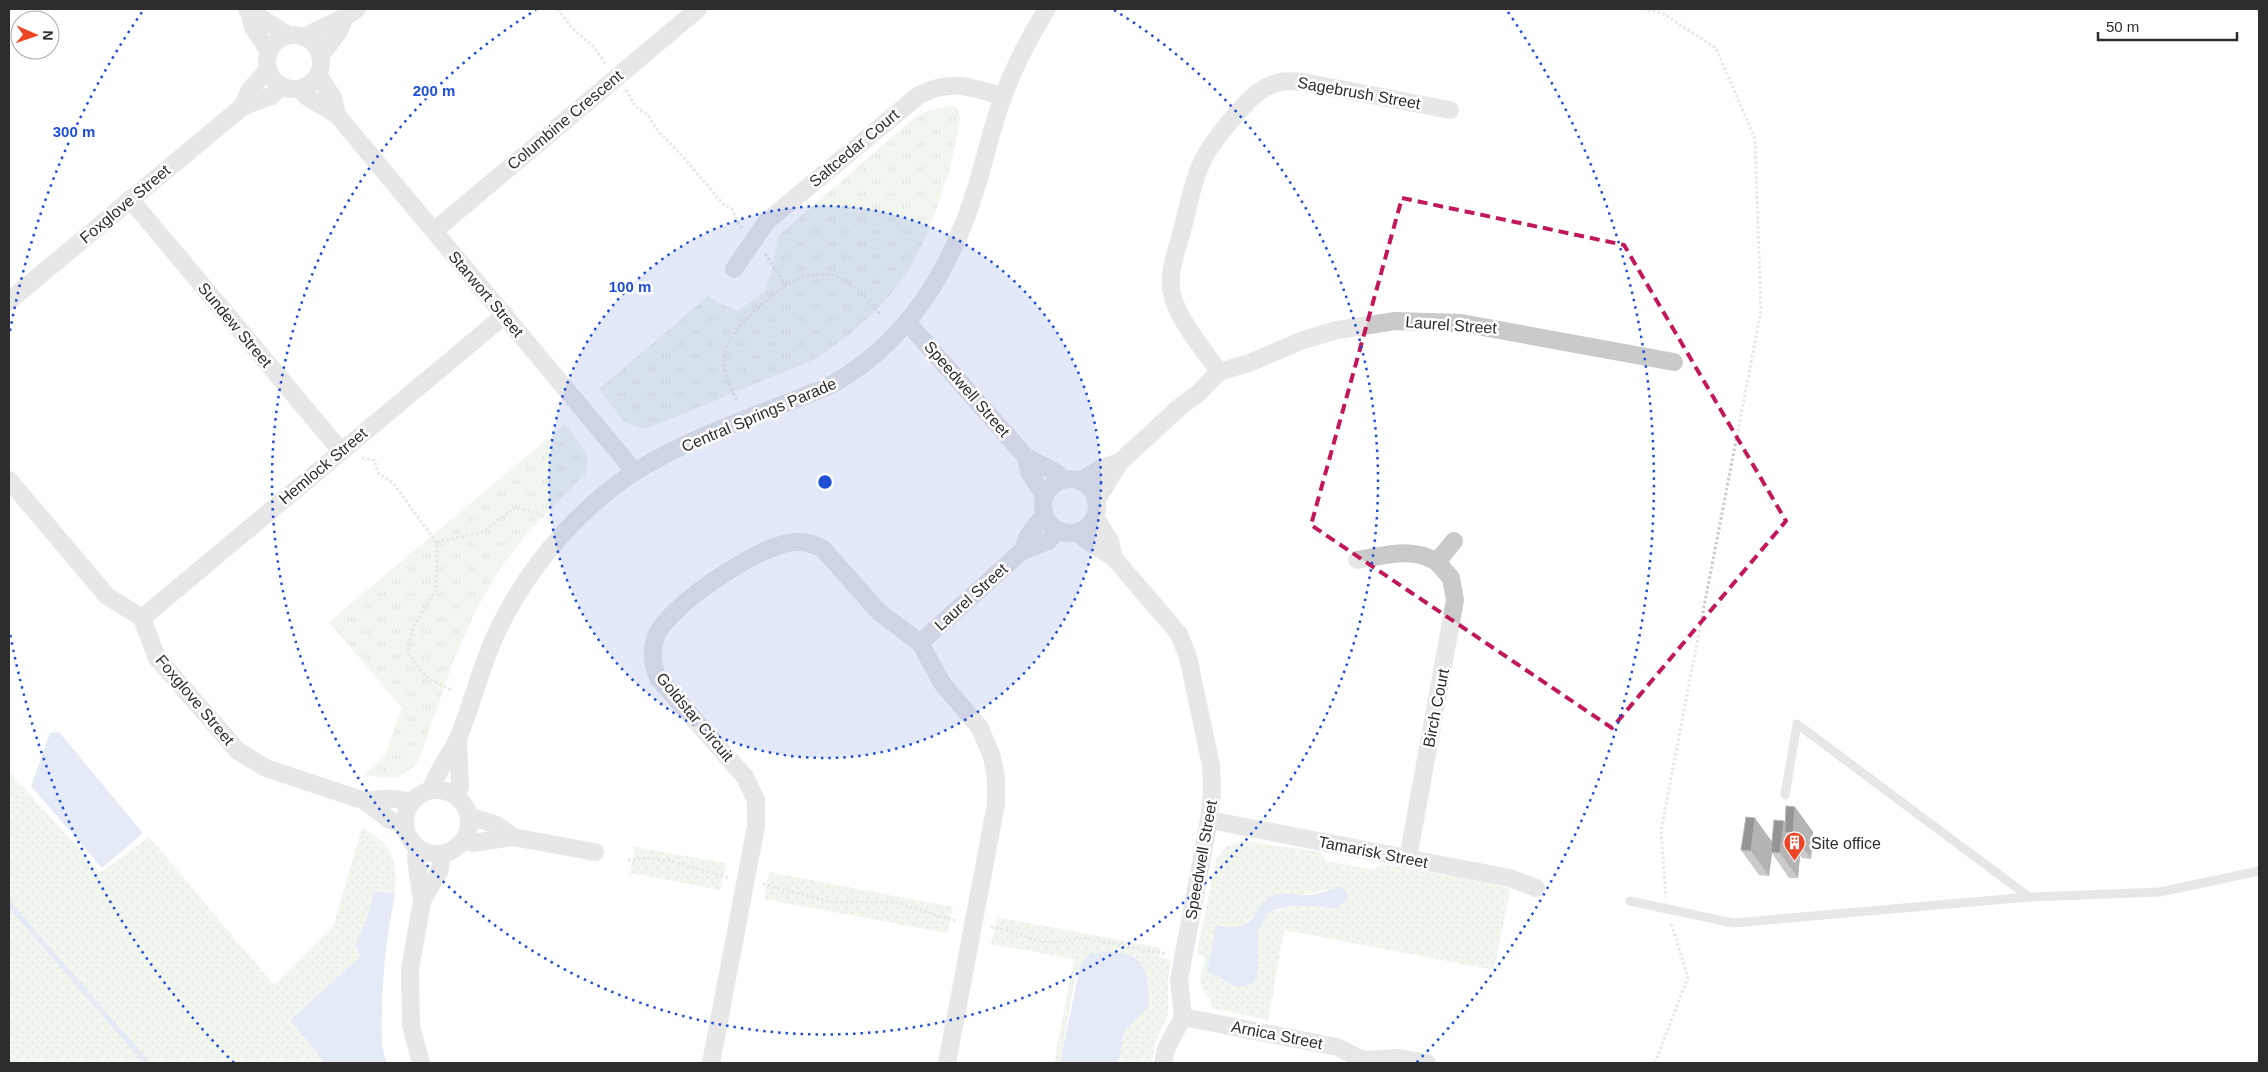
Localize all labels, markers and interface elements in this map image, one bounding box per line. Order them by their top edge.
north arrow [10,10,60,60]
scale bar [2098,10,2237,42]
text: 50 m [2106,18,2139,35]
text: N [40,30,56,41]
street label: Columbine Crescent [504,67,626,173]
street label: Sagebrush Street [1296,74,1422,112]
text: 200 m [413,82,455,99]
street label: Saltcedar Court [806,105,902,190]
text: 300 m [53,123,95,140]
street label: Foxglove Street [77,161,174,247]
street label: Starwort Street [445,248,527,341]
text: 100 m [609,278,651,295]
street label: Sundew Street [195,279,276,371]
street label: Laurel Street [1405,313,1498,337]
street label: Speedwell Street [921,338,1013,441]
street label: Central Springs Parade [679,375,839,455]
street label: Hemlock Street [276,424,371,508]
centre of rings [816,473,834,491]
street label: Laurel Street [931,560,1011,634]
street label: Foxglove Street [152,652,238,749]
street label: Birch Court [1420,667,1452,749]
street label: Goldstar Circuit [653,669,737,765]
street label: Speedwell Street [1182,798,1220,921]
building icon: Site office [1783,831,1807,862]
street label: Tamarisk Street [1317,833,1430,871]
place label: Site office [1811,835,1881,852]
street label: Arnica Street [1230,1018,1325,1052]

